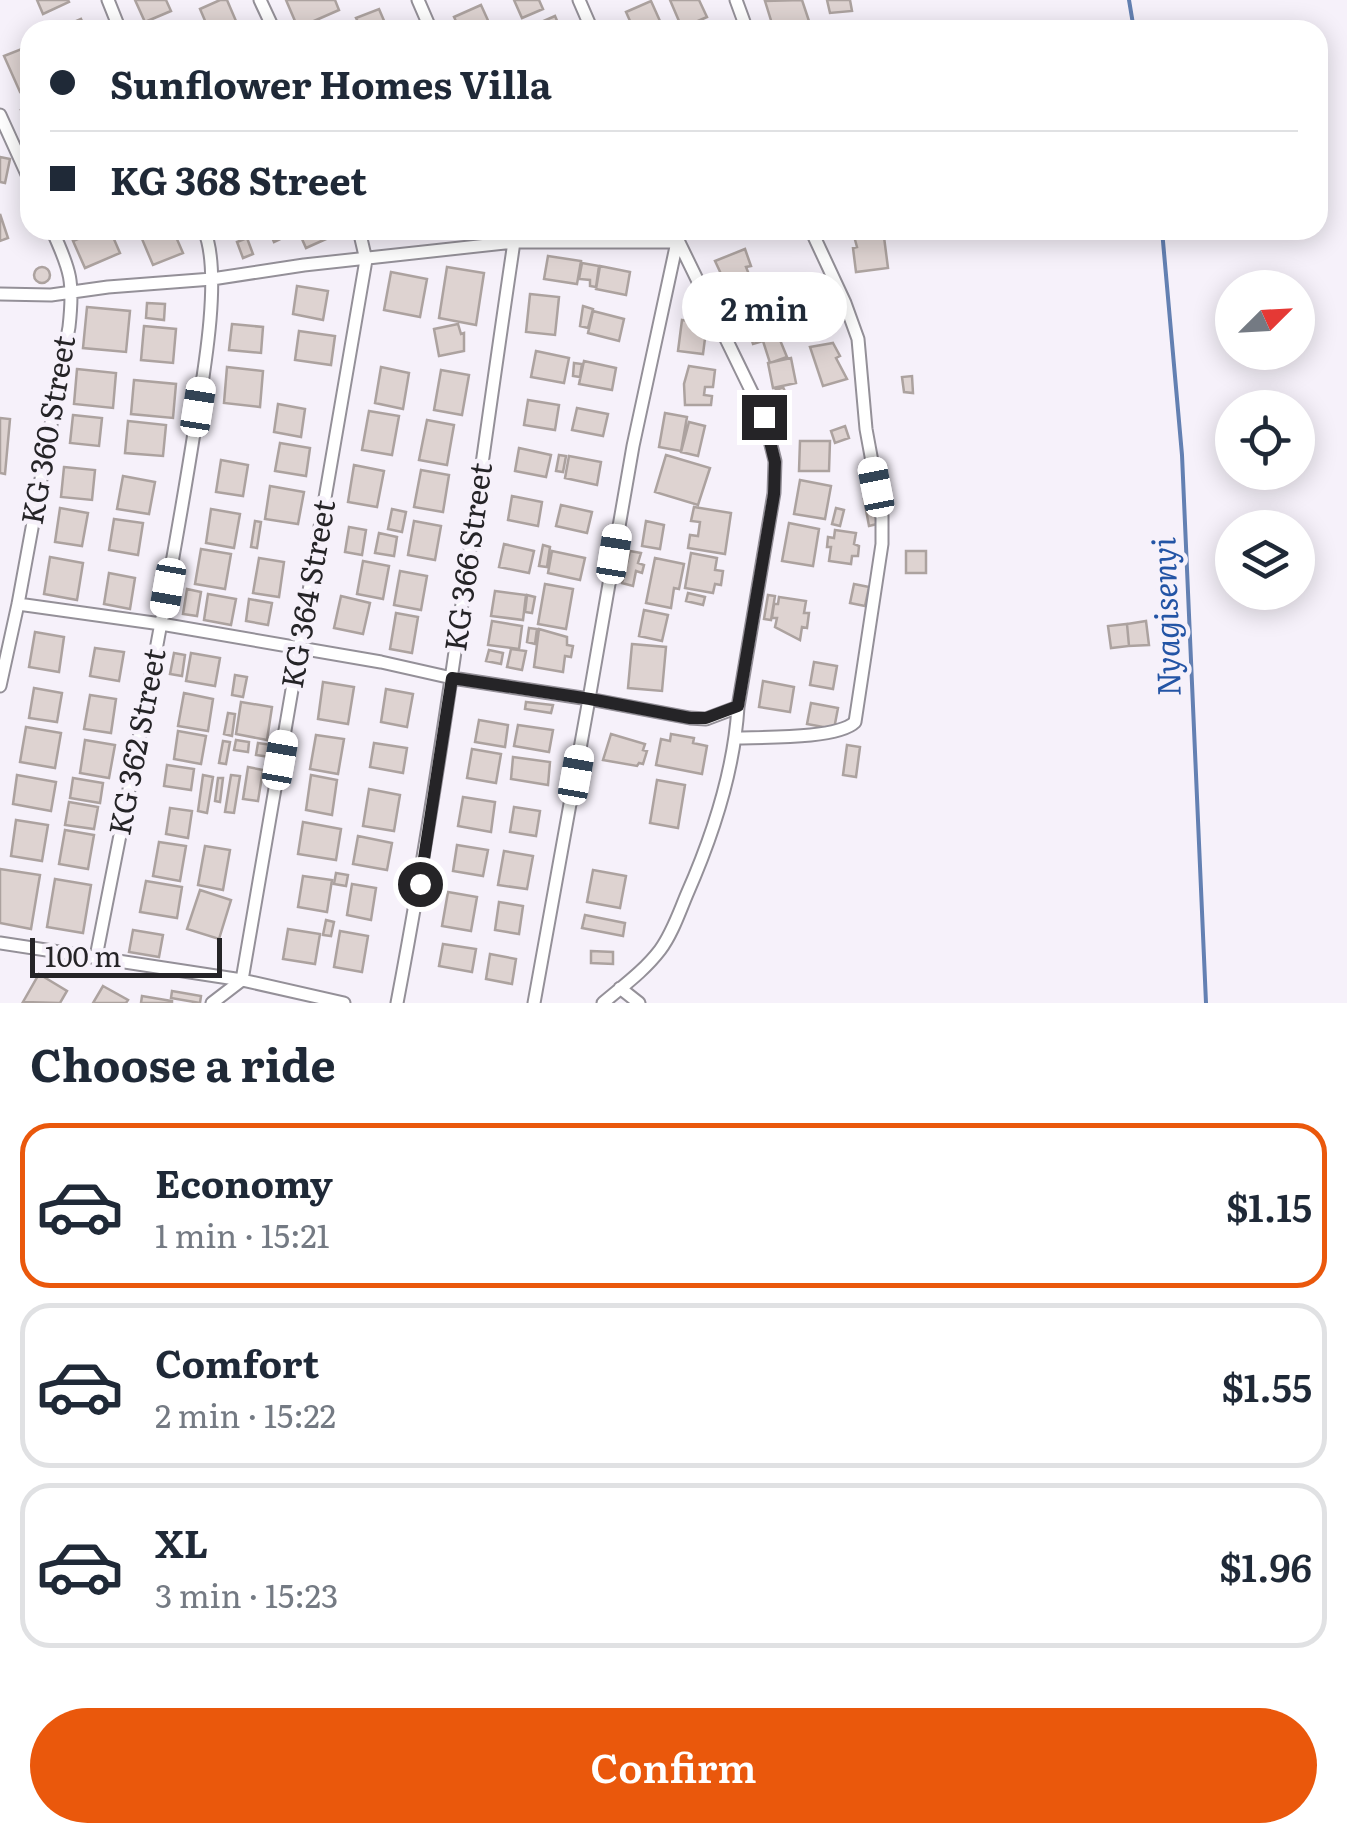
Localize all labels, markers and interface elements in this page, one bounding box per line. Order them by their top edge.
text: Sunflower Homes Villa [110,54,552,111]
text: KG 368 Street [110,150,367,207]
north arrow [1215,270,1315,370]
map controls [1215,270,1315,610]
callout: 2 min [682,272,846,342]
text: 2 min [721,283,808,331]
street label: KG 360 Street [8,331,84,528]
car [178,375,218,439]
button: locate [1215,390,1315,490]
route end [742,395,787,440]
car [856,455,896,519]
street label: KG 366 Street [431,459,501,654]
street label: KG 364 Street [268,496,344,691]
button: layers [1215,510,1315,610]
car [594,522,634,586]
water label: Nyagisenyi [1137,536,1191,698]
car [148,556,188,620]
street label: KG 362 Street [95,644,175,839]
car [260,728,300,792]
car [556,743,596,807]
route start [398,862,443,907]
scale bar [30,933,222,978]
text: 100 m [45,934,122,976]
text: Choose a ride [30,1029,336,1096]
text: Economy [155,1153,333,1210]
icon: car [35,1161,125,1251]
text: $1.15 [1226,1177,1312,1234]
text: 1 min · 15:21 [155,1210,330,1258]
text: Comfort [155,1333,319,1390]
icon: car [35,1341,125,1431]
text: $1.55 [1222,1357,1312,1414]
text: 2 min · 15:22 [155,1390,336,1438]
text: XL [155,1513,208,1570]
icon: car [35,1521,125,1611]
text: $1.96 [1219,1537,1312,1594]
text: 3 min · 15:23 [155,1570,338,1618]
button: Confirm [30,1708,1317,1823]

